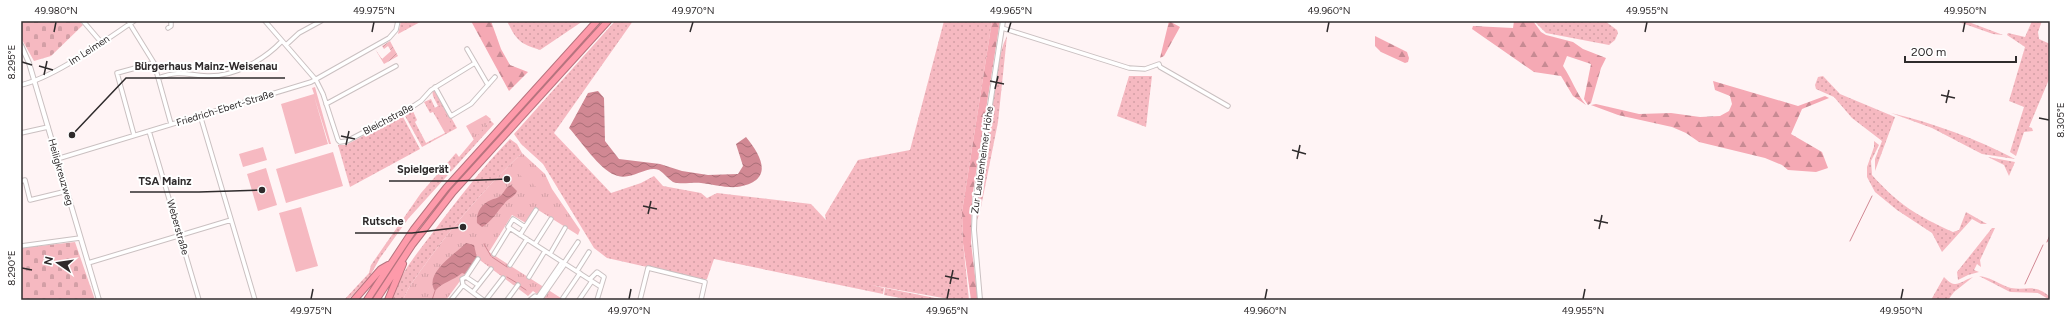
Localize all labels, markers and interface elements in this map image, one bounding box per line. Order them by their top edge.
text: 49.980°N [34,4,78,17]
text: 49.975°N [353,4,395,17]
text: 49.970°N [672,4,714,17]
text: 49.965°N [990,4,1032,17]
text: 49.960°N [1307,4,1351,17]
text: 49.955°N [1626,4,1668,17]
text: 49.950°N [1943,4,1987,17]
street label: Im Leimen [66,32,112,68]
scale bar [1905,38,2016,64]
text: 8.295°E [5,45,18,79]
text: 200 m [1911,45,1946,59]
callout: Bürgerhaus Mainz-Weisenau [126,55,285,78]
text: Bürgerhaus Mainz-Weisenau [134,60,278,73]
street label: Friedrich-Ebert-Straße [175,87,276,129]
street label: Bleichstraße [361,100,416,138]
text: 8.305°E [2054,102,2067,138]
street label: Zur Laubenheimer Höhe [968,105,996,214]
street label: Heiligkreuzweg [45,137,77,207]
callout: Spielgerät [389,158,457,181]
text: Spielgerät [397,163,450,176]
callout: TSA Mainz [130,169,199,192]
text: TSA Mainz [138,175,192,188]
street label: Weberstraße [164,198,192,257]
callout: Rutsche [355,210,412,233]
text: Rutsche [362,215,404,228]
north arrow [38,243,78,283]
text: 8.290°E [5,250,18,286]
text: N [41,255,56,266]
text: 49.975°N [290,304,332,317]
text: 49.970°N [608,304,650,317]
text: 49.965°N [926,304,968,317]
text: 49.960°N [1243,304,1287,317]
text: 49.955°N [1562,304,1604,317]
text: 49.950°N [1879,304,1923,317]

